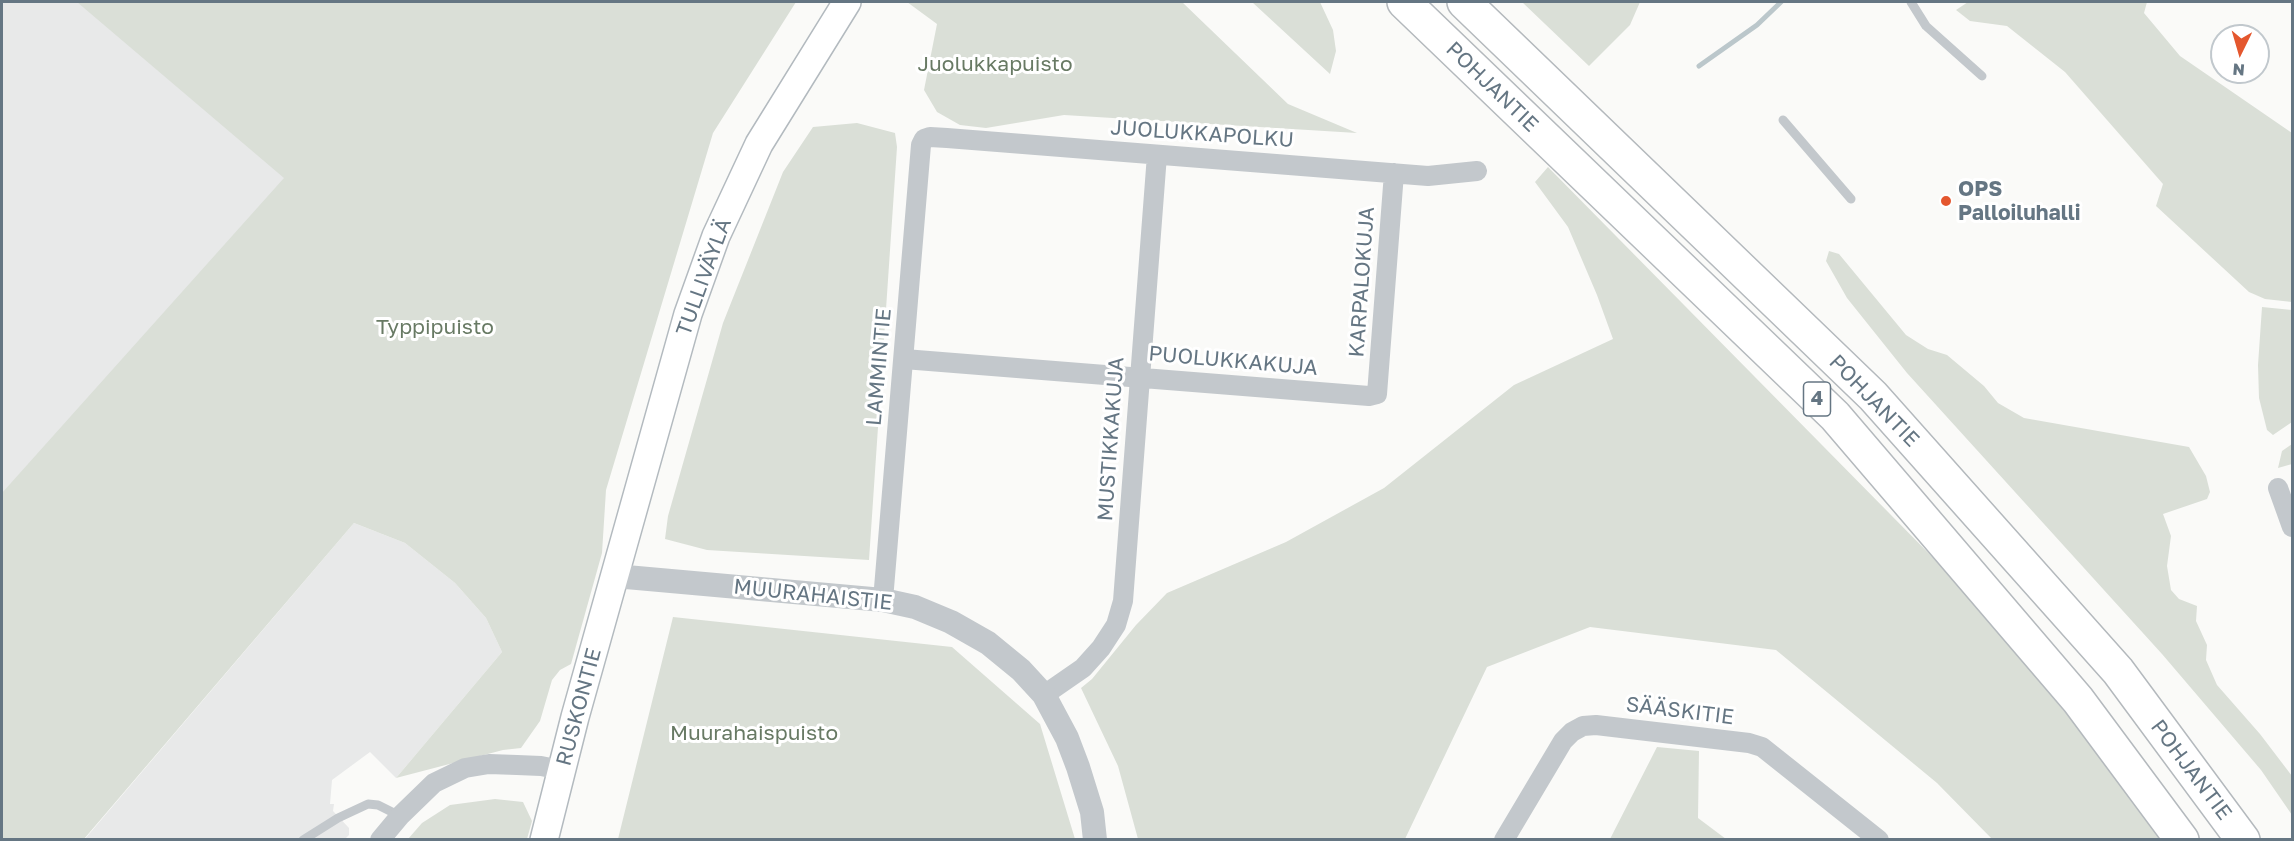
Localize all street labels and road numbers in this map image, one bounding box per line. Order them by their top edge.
street label: POHJANTIE [1441,37,1543,137]
street label: JUOLUKKAPOLKU [1109,115,1295,153]
street label: KARPALOKUJA [1344,206,1380,358]
street label: TULLIVÄYLÄ [671,215,737,339]
street label: LAMMINTIE [861,307,897,427]
street label: PUOLUKKAKUJA [1147,341,1319,381]
street label: POHJANTIE [1824,350,1924,452]
street label: MUSTIKKAKUJA [1093,356,1129,522]
road number: 4 [1804,382,1830,416]
street label: MUURAHAISTIE [732,574,894,616]
street label: RUSKONTIE [551,645,607,769]
street label: SÄÄSKITIE [1625,692,1735,730]
street label: POHJANTIE [2145,715,2237,825]

